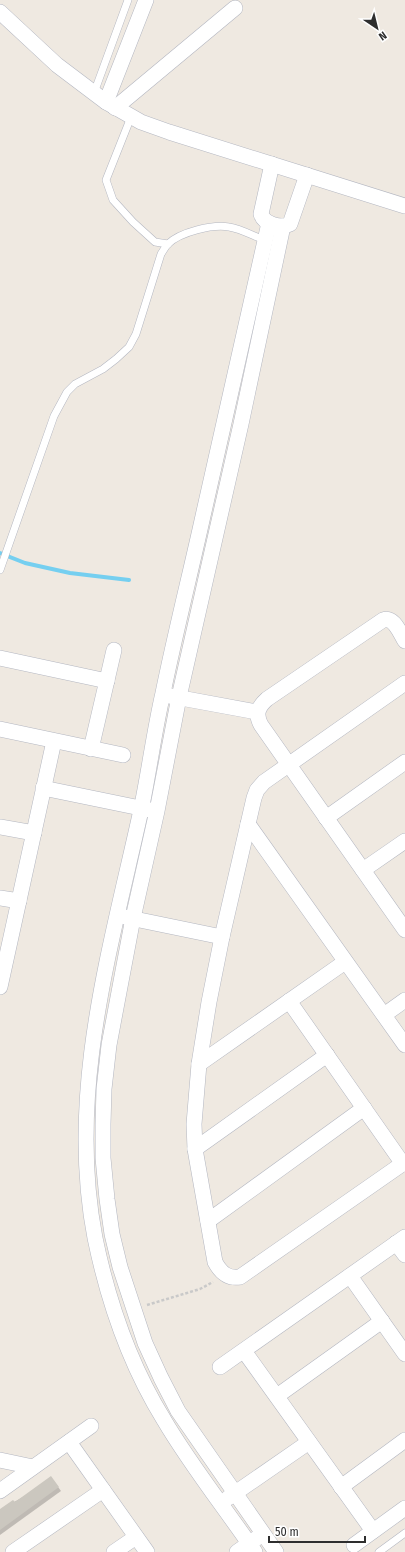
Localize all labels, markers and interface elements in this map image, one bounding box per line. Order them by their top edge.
north arrow [357,8,397,48]
text: N [376,29,389,43]
scale bar [269,1518,365,1544]
text: 50 m [275,1525,299,1539]

